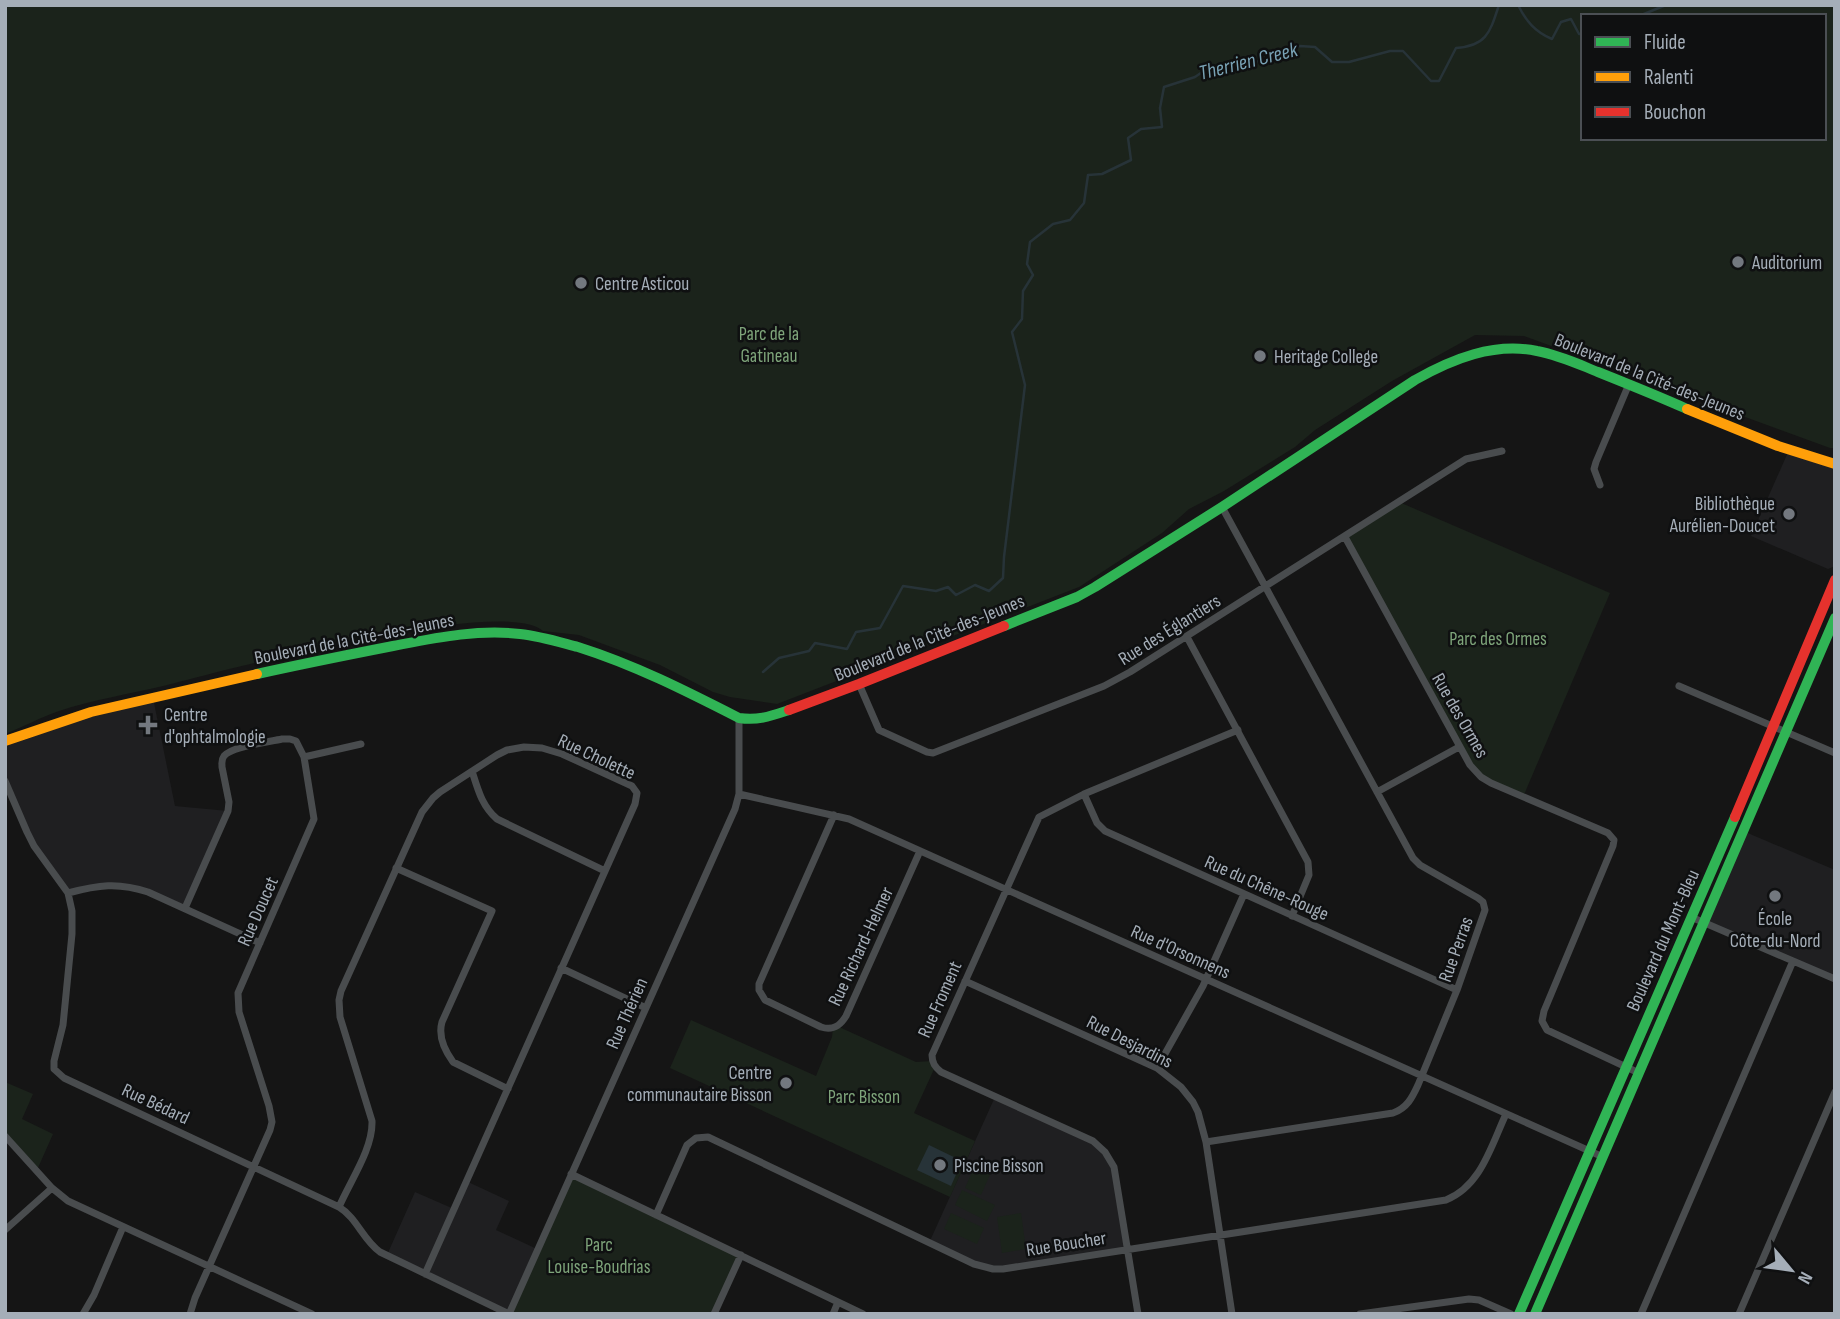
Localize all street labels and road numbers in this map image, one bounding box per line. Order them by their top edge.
street label: Boulevard de la Cité-des-Jeunes [1551,329,1748,426]
street label: Boulevard de la Cité-des-Jeunes [831,590,1028,687]
street label: Rue des Églantiers [1114,590,1225,671]
street label: Boulevard de la Cité-des-Jeunes [252,609,456,670]
street label: Rue des Ormes [1426,669,1493,762]
street label: Rue Cholette [554,729,639,785]
street label: Rue du Chêne-Rouge [1201,851,1332,926]
street label: Boulevard du Mont-Bleu [1622,866,1705,1015]
street label: Rue Doucet [233,873,284,950]
street label: Rue Richard-Helmer [824,883,899,1010]
street label: Rue Perras [1434,914,1479,985]
street label: Rue d'Orsonnens [1127,920,1234,985]
street label: Rue Froment [913,958,968,1042]
street label: Rue Thérien [602,974,653,1053]
street label: Rue Desjardins [1082,1011,1176,1074]
street label: Rue Bédard [118,1079,193,1130]
street label: Rue Boucher [1025,1227,1108,1262]

